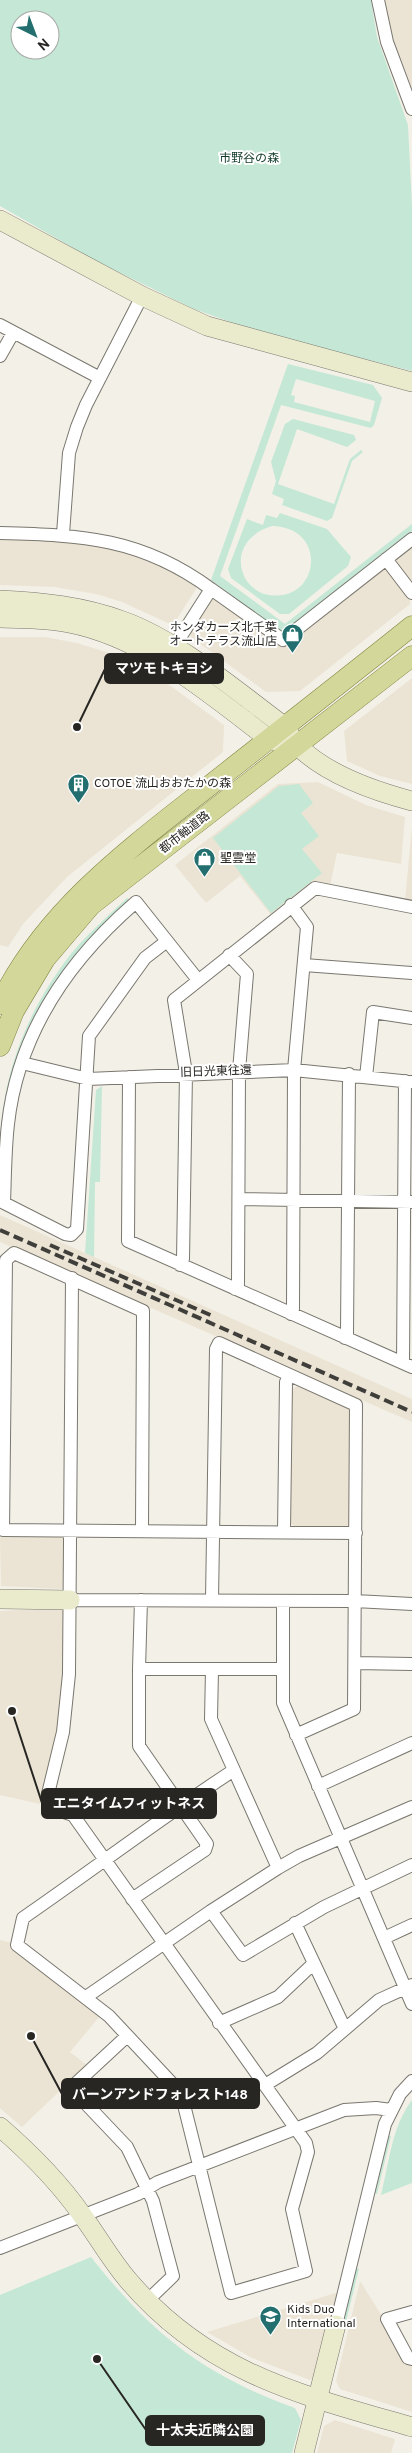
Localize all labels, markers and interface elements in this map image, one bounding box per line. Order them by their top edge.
north arrow [10,10,60,60]
text: N [33,34,52,53]
park label: 市野谷の森 [219,151,279,167]
place label: ホンダカーズ北千葉 オートテラス流山店 [169,620,277,650]
shop icon: ホンダカーズ北千葉 オートテラス流山店 [281,623,305,654]
callout: マツモトキヨシ [105,654,223,683]
text: マツモトキヨシ [115,661,213,678]
building icon: COTOE 流山おおたかの森 [66,772,90,803]
place label: COTOE 流山おおたかの森 [94,776,231,792]
street label: 都市軸道路 [156,808,214,858]
shop icon: 聖雲堂 [192,847,216,878]
place label: 聖雲堂 [220,851,256,867]
street label: 旧日光東往還 [180,1063,252,1081]
callout: エニタイムフィットネス [42,1789,216,1818]
text: エニタイムフィットネス [53,1796,205,1813]
callout: バーンアンドフォレスト148 [62,2079,259,2108]
text: バーンアンドフォレスト148 [72,2087,248,2104]
place label: Kids Duo International [287,2302,356,2332]
school or university icon: Kids Duo International [259,2305,283,2336]
callout: 十太夫近隣公園 [146,2416,264,2445]
text: 十太夫近隣公園 [156,2423,254,2440]

